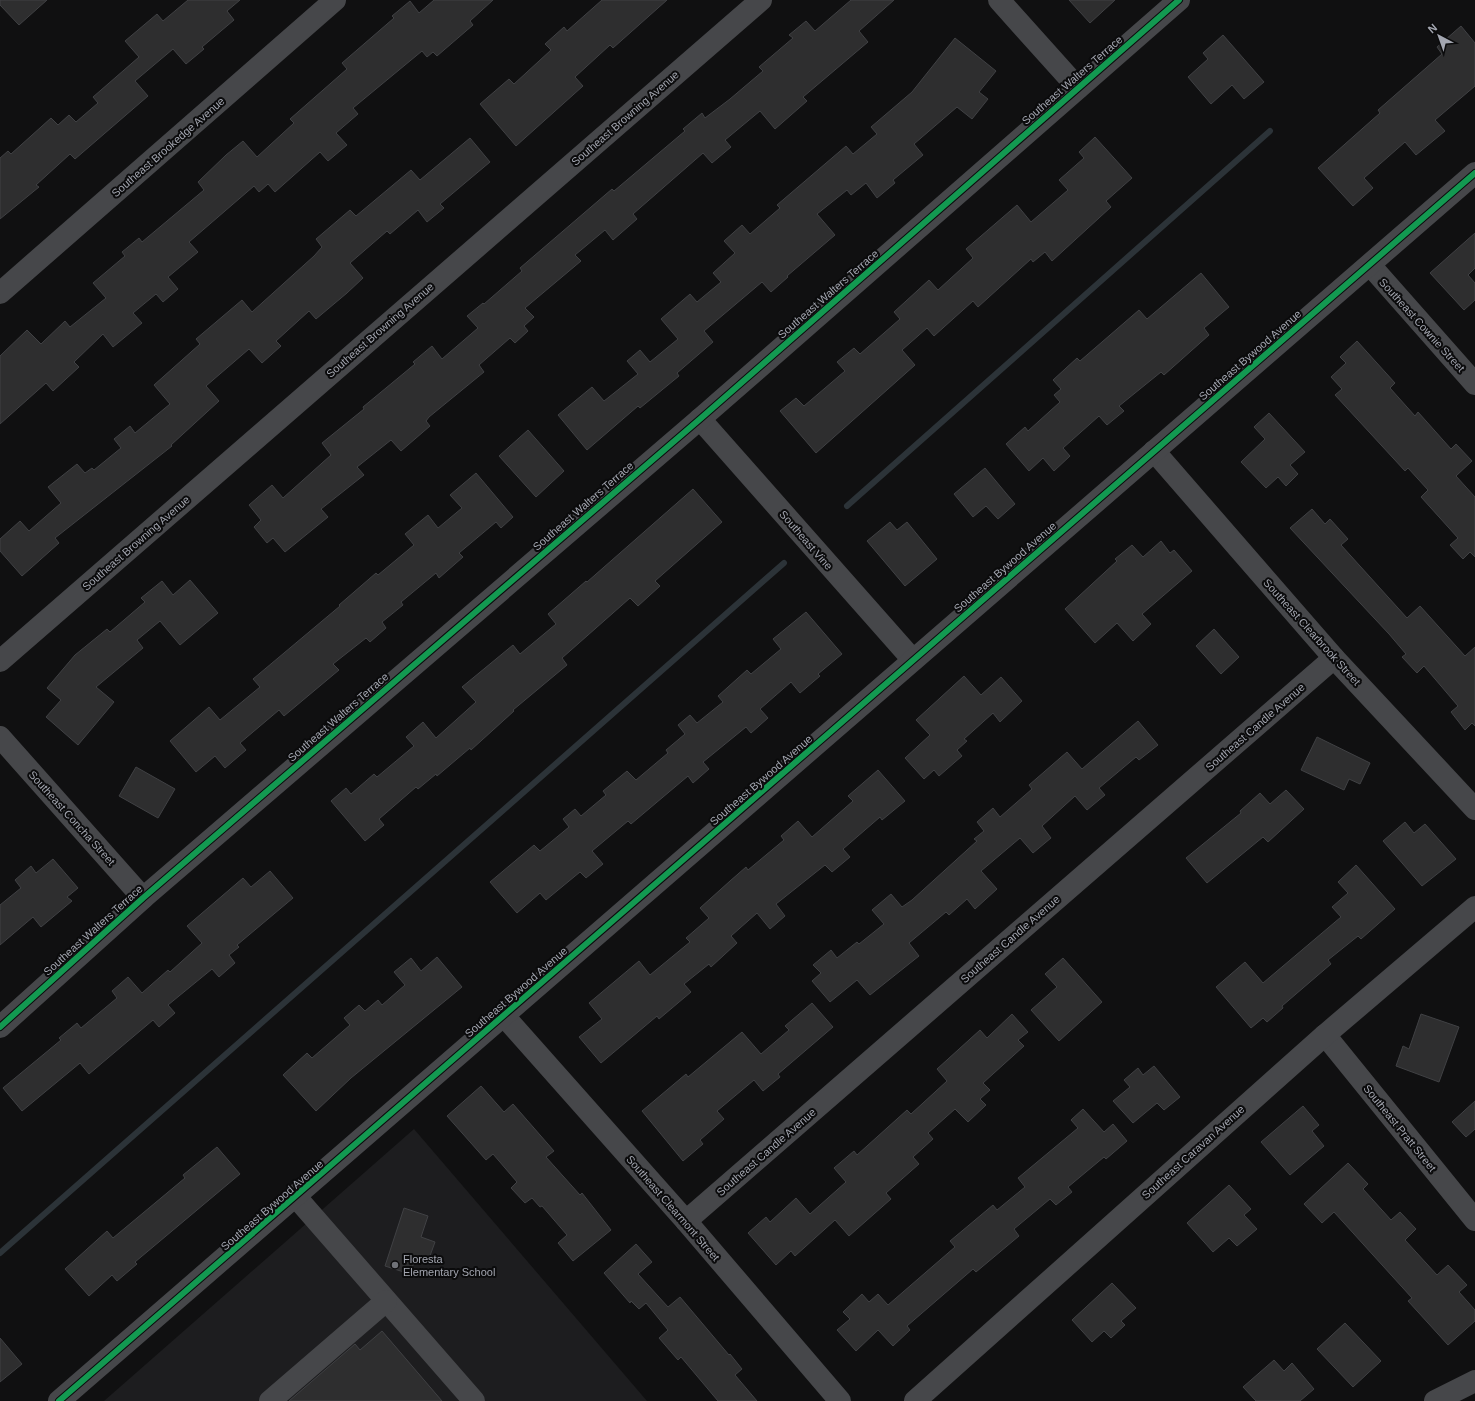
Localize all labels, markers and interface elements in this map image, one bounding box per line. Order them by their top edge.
north arrow [1419,16,1459,56]
text: N [1426,21,1439,36]
street label: Southeast Walters Terrace [1019,33,1125,127]
street label: Southeast Browning Avenue [569,68,681,168]
street label: Southeast Brookedge Avenue [109,95,227,199]
street label: Southeast Walters Terrace [775,247,881,341]
street label: Southeast Cownie Street [1377,276,1467,374]
street label: Southeast Browning Avenue [324,280,436,380]
street label: Southeast Bywood Avenue [1197,307,1303,403]
street label: Southeast Walters Terrace [530,459,636,553]
street label: Southeast Browning Avenue [80,493,192,593]
street label: Southeast Vine [777,508,835,572]
street label: Southeast Bywood Avenue [952,519,1058,615]
street label: Southeast Clearbrook Street [1261,576,1363,688]
street label: Southeast Walters Terrace [285,670,391,764]
street label: Southeast Candle Avenue [1203,681,1307,773]
street label: Southeast Bywood Avenue [708,732,814,828]
street label: Southeast Concha Street [26,768,118,868]
street label: Southeast Walters Terrace [41,882,145,978]
street label: Southeast Candle Avenue [958,893,1062,985]
street label: Southeast Bywood Avenue [463,944,569,1040]
street label: Southeast Pratt Street [1361,1082,1439,1174]
street label: Southeast Caravan Avenue [1139,1103,1247,1201]
street label: Southeast Candle Avenue [714,1106,818,1198]
street label: Southeast Clearmont Street [624,1153,722,1263]
street label: Southeast Bywood Avenue [219,1157,325,1253]
place label: Floresta Elementary School [403,1253,495,1278]
marker: Floresta Elementary School [390,1260,400,1270]

